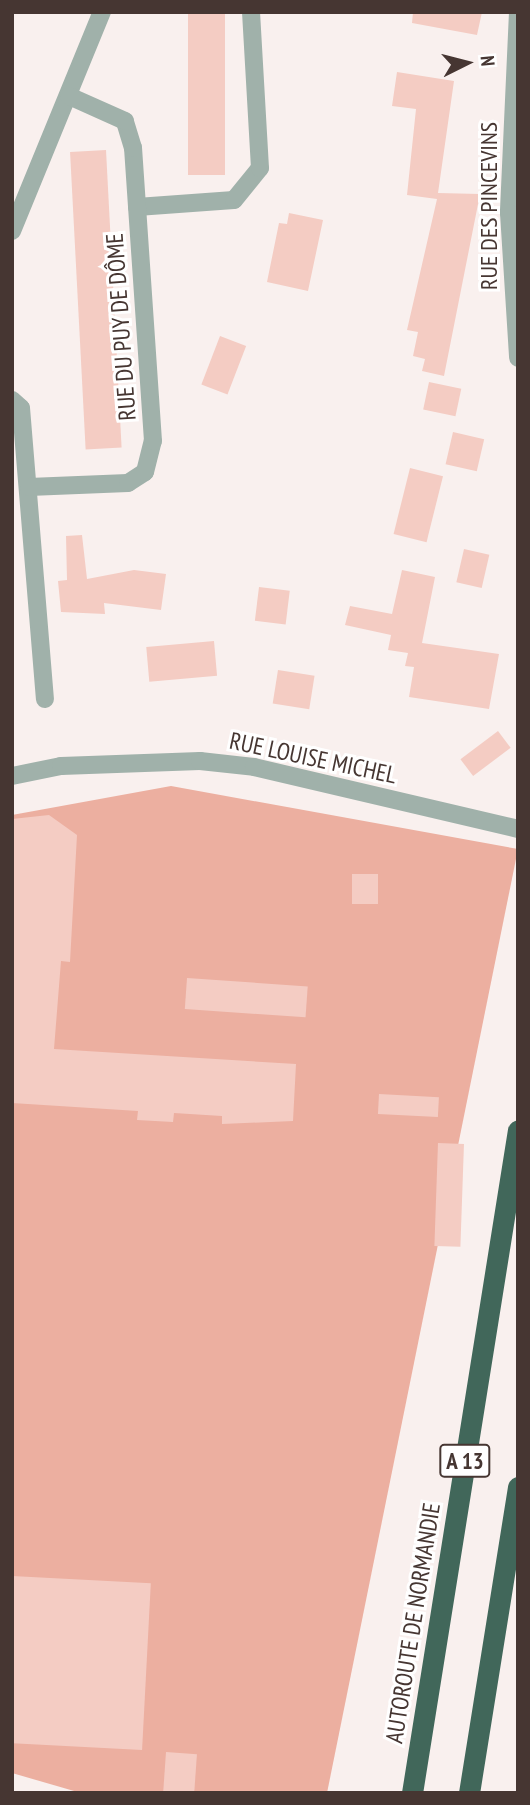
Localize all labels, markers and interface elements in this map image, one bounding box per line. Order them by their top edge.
north arrow [432,28,502,98]
text: N [475,54,500,67]
street label: RUE DES PINCEVINS [475,122,503,290]
street label: RUE DU PUY DE DÔME [100,232,142,422]
street label: RUE LOUISE MICHEL [227,726,399,790]
road number: A 13 [439,1442,491,1480]
street label: AUTOROUTE DE NORMANDIE [380,1501,446,1745]

